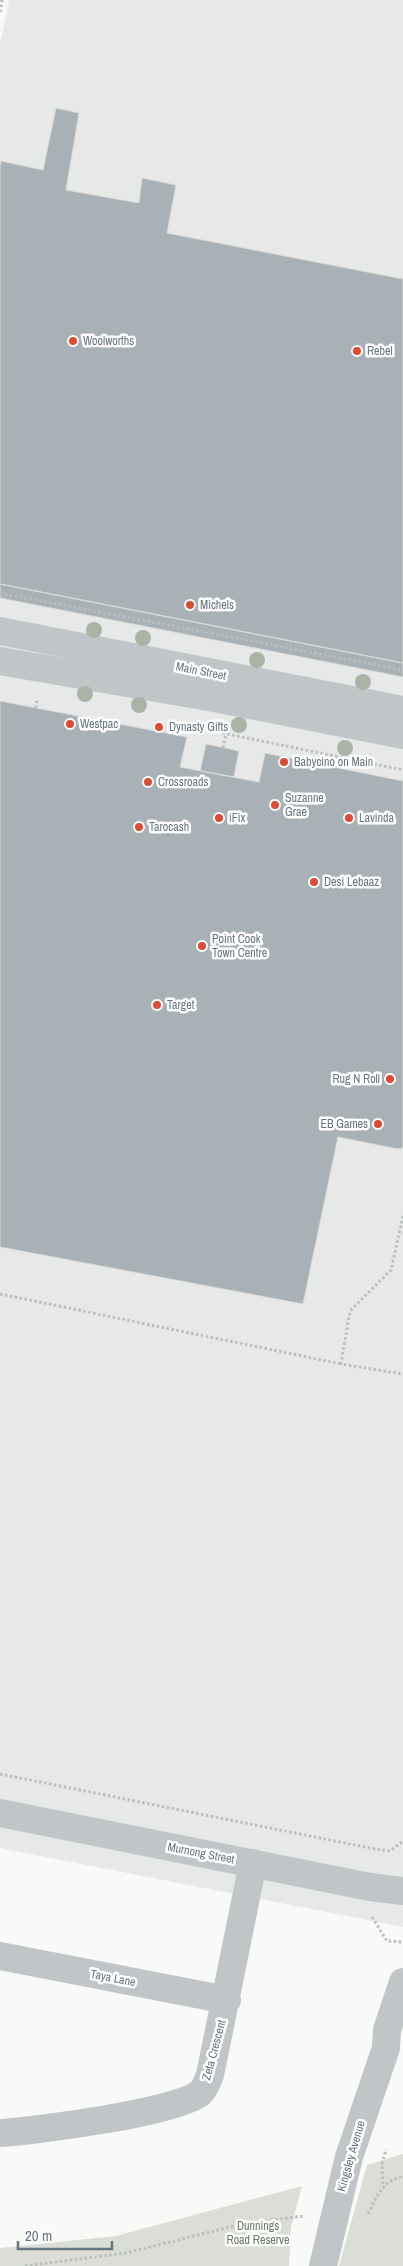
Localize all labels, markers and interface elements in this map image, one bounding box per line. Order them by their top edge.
place label: Woolworths [83,333,134,349]
marker: Woolworths [67,335,79,347]
place label: Rebel [367,343,393,359]
marker: Rebel [351,345,363,357]
place label: Michels [200,597,234,613]
marker: Michels [184,599,196,611]
street label: Main Street [175,658,228,684]
place label: Westpac [80,716,118,732]
marker: Westpac [64,718,76,730]
place label: Dynasty Gifts [169,719,228,735]
marker: Dynasty Gifts [153,721,165,733]
place label: Babycino on Main [294,754,373,770]
marker: Babycino on Main [278,756,290,768]
place label: Crossroads [158,774,208,790]
marker: Crossroads [142,776,154,788]
place label: Suzanne Grae [285,790,324,820]
marker: Suzanne Grae [269,799,281,811]
place label: iFix [229,810,245,826]
place label: Lavinda [359,810,395,826]
marker: iFix [213,812,225,824]
marker: Lavinda [343,812,355,824]
place label: Tarocash [149,819,189,835]
marker: Tarocash [133,821,145,833]
place label: Desi Lebaaz [324,874,379,890]
marker: Desi Lebaaz [308,876,320,888]
place label: Point Cook Town Centre [212,931,267,961]
marker: Point Cook Town Centre [196,940,208,952]
place label: Target [167,997,195,1013]
marker: Target [151,999,163,1011]
place label: Rug N Roll [332,1071,380,1087]
marker: Rug N Roll [384,1073,396,1085]
place label: EB Games [320,1116,368,1132]
marker: EB Games [372,1118,384,1130]
street label: Murnong Street [166,1839,236,1867]
street label: Taya Lane [89,1966,137,1990]
street label: Zeta Crescent [198,2018,230,2082]
street label: Kingsley Avenue [333,2119,369,2193]
scale bar [18,2218,111,2250]
park label: Dunnings Road Reserve [227,2218,289,2248]
text: 20 m [25,2225,52,2246]

